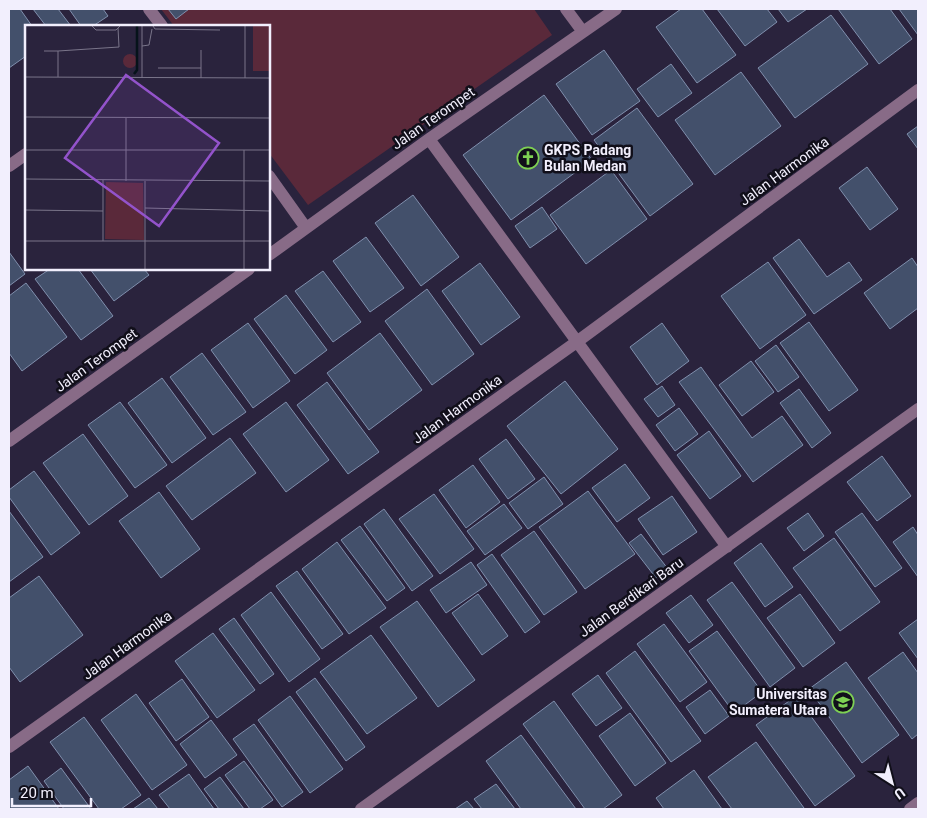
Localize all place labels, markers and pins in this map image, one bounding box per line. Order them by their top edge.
place label: GKPS Padang Bulan Medan [544,142,631,174]
church icon: GKPS Padang Bulan Medan [516,146,540,170]
place label: Universitas Sumatera Utara [729,686,827,718]
school or university icon: Universitas Sumatera Utara [831,690,855,714]

